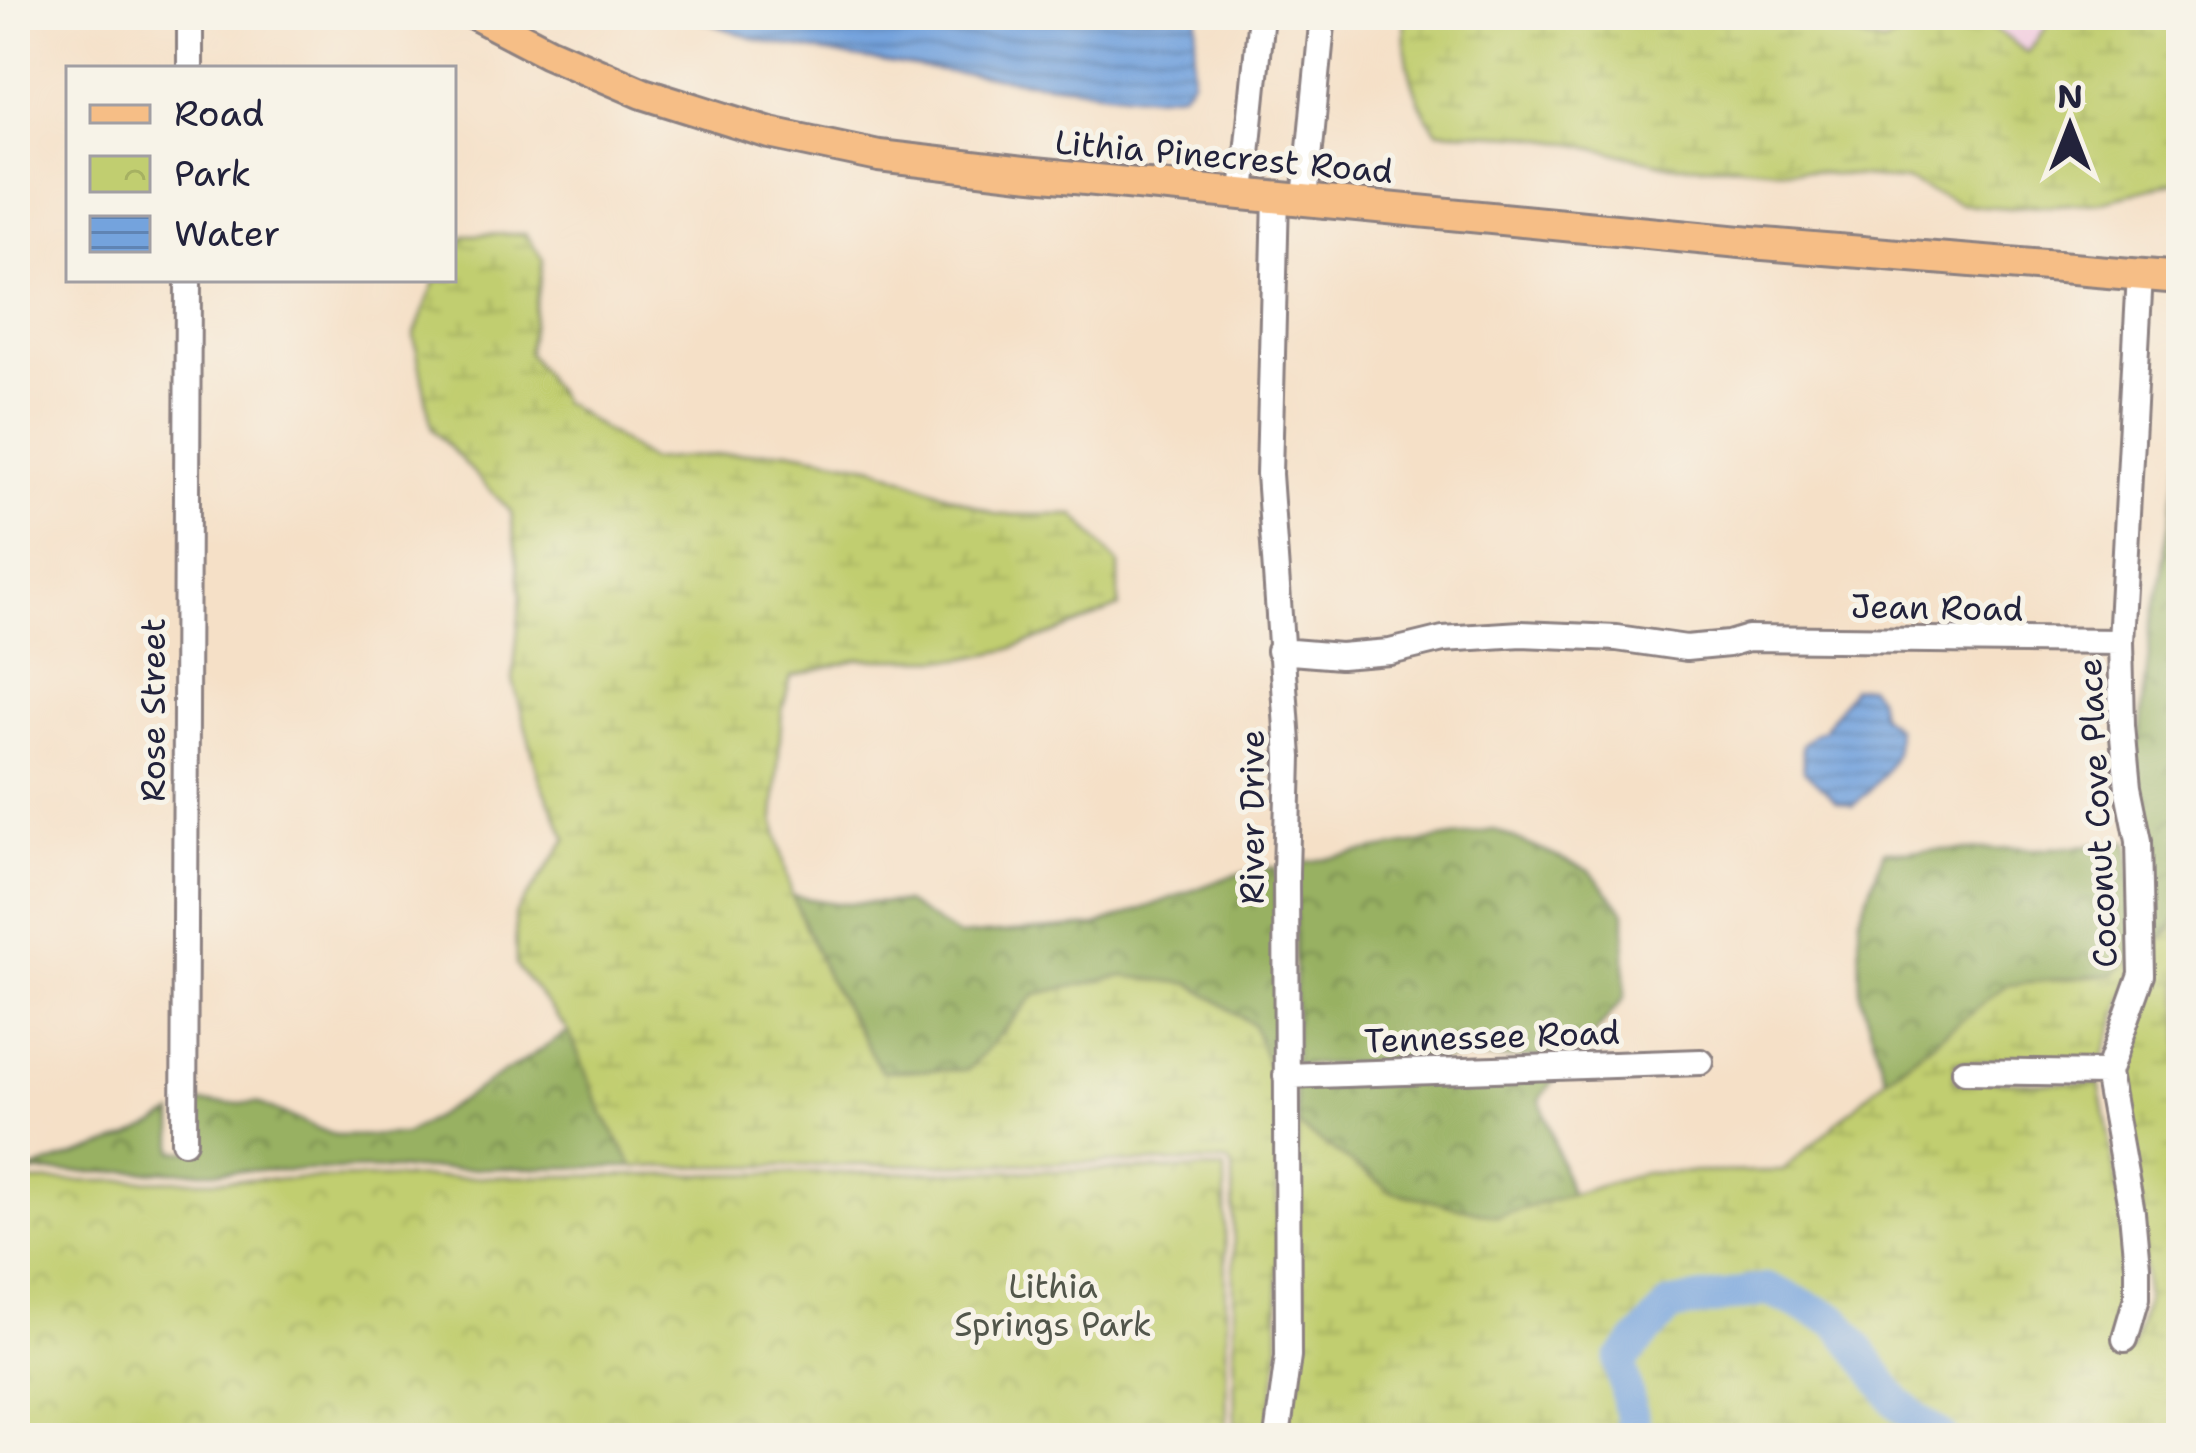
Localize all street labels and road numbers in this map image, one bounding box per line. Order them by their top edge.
street label: Lithia Pinecrest Road [1053,119,1395,194]
street label: Jean Road [1850,583,2024,632]
street label: Rose Street [131,618,176,802]
street label: Coconut Cove Place [2067,657,2128,969]
street label: River Drive [1230,730,1275,904]
street label: Tennessee Road [1363,1010,1621,1063]

